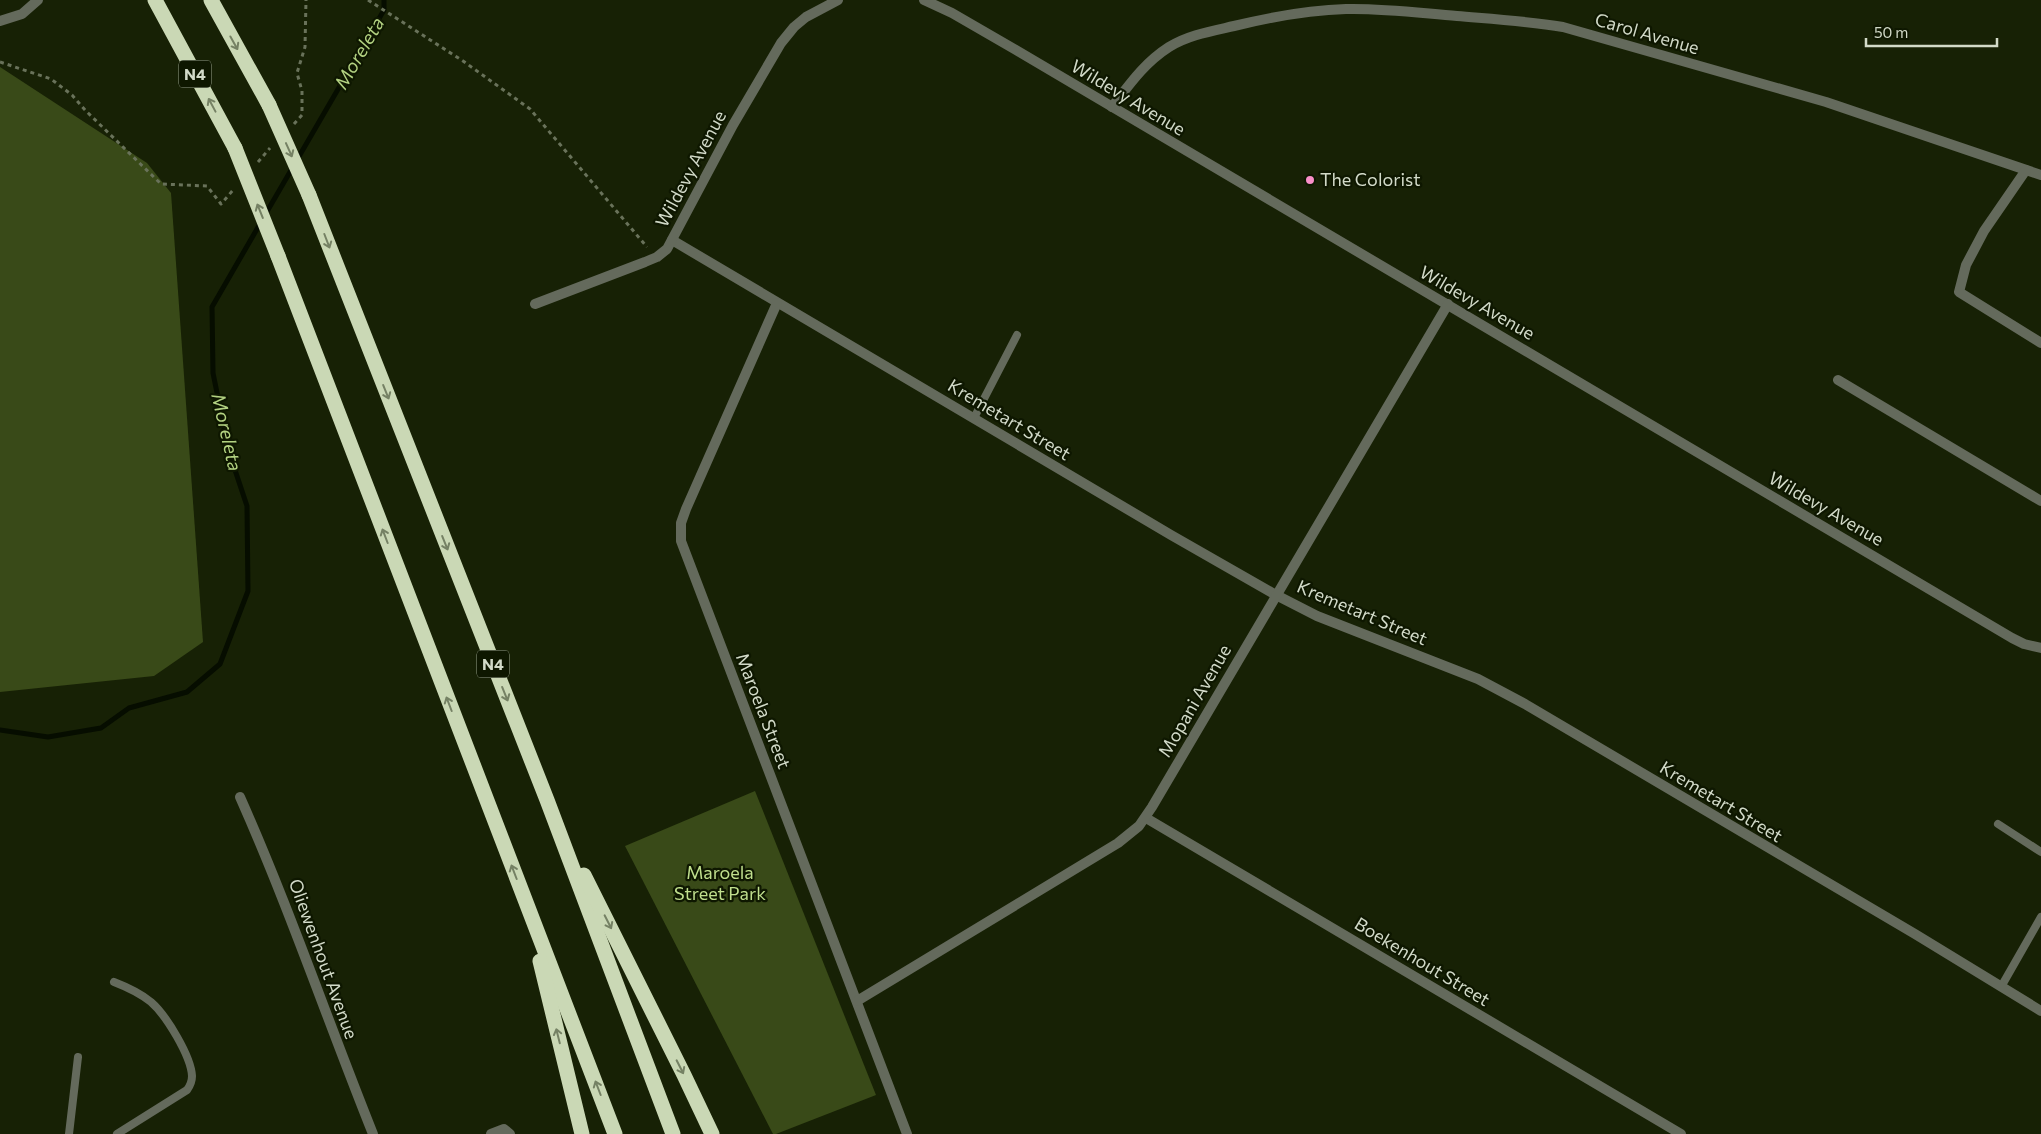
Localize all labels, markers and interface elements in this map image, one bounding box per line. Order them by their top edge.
street label: Carol Avenue [1593,8,1702,58]
water label: Moreleta [329,13,388,93]
scale bar [1866,15,1997,47]
text: 50 m [1874,23,1908,41]
one-way arrow [230,35,240,49]
street label: Wildevy Avenue [1067,54,1190,140]
road number: N4 [179,61,211,88]
one-way arrow [207,98,217,113]
street label: Wildevy Avenue [650,106,730,231]
one-way arrow [285,142,295,157]
place label: The Colorist [1320,168,1421,190]
marker: The Colorist [1304,174,1316,186]
one-way arrow [255,203,264,219]
one-way arrow [323,232,332,248]
street label: Wildevy Avenue [1416,260,1539,344]
street label: Kremetart Street [944,374,1075,464]
one-way arrow [381,384,391,399]
water label: Moreleta [207,391,248,473]
street label: Wildevy Avenue [1765,466,1888,550]
one-way arrow [380,528,389,544]
one-way arrow [441,535,451,550]
street label: Kremetart Street [1294,575,1431,649]
street label: Mopani Avenue [1153,640,1235,761]
street label: Maroela Street [732,650,796,771]
road number: N4 [477,651,509,678]
one-way arrow [501,686,510,701]
one-way arrow [444,696,453,711]
street label: Kremetart Street [1656,756,1787,846]
park label: Maroela Street Park [674,861,766,904]
one-way arrow [509,865,518,880]
street label: Oliewenhout Avenue [285,875,363,1042]
street label: Boekenhout Street [1351,912,1494,1010]
one-way arrow [603,914,613,929]
one-way arrow [553,1028,562,1044]
one-way arrow [676,1059,685,1074]
one-way arrow [593,1081,602,1097]

